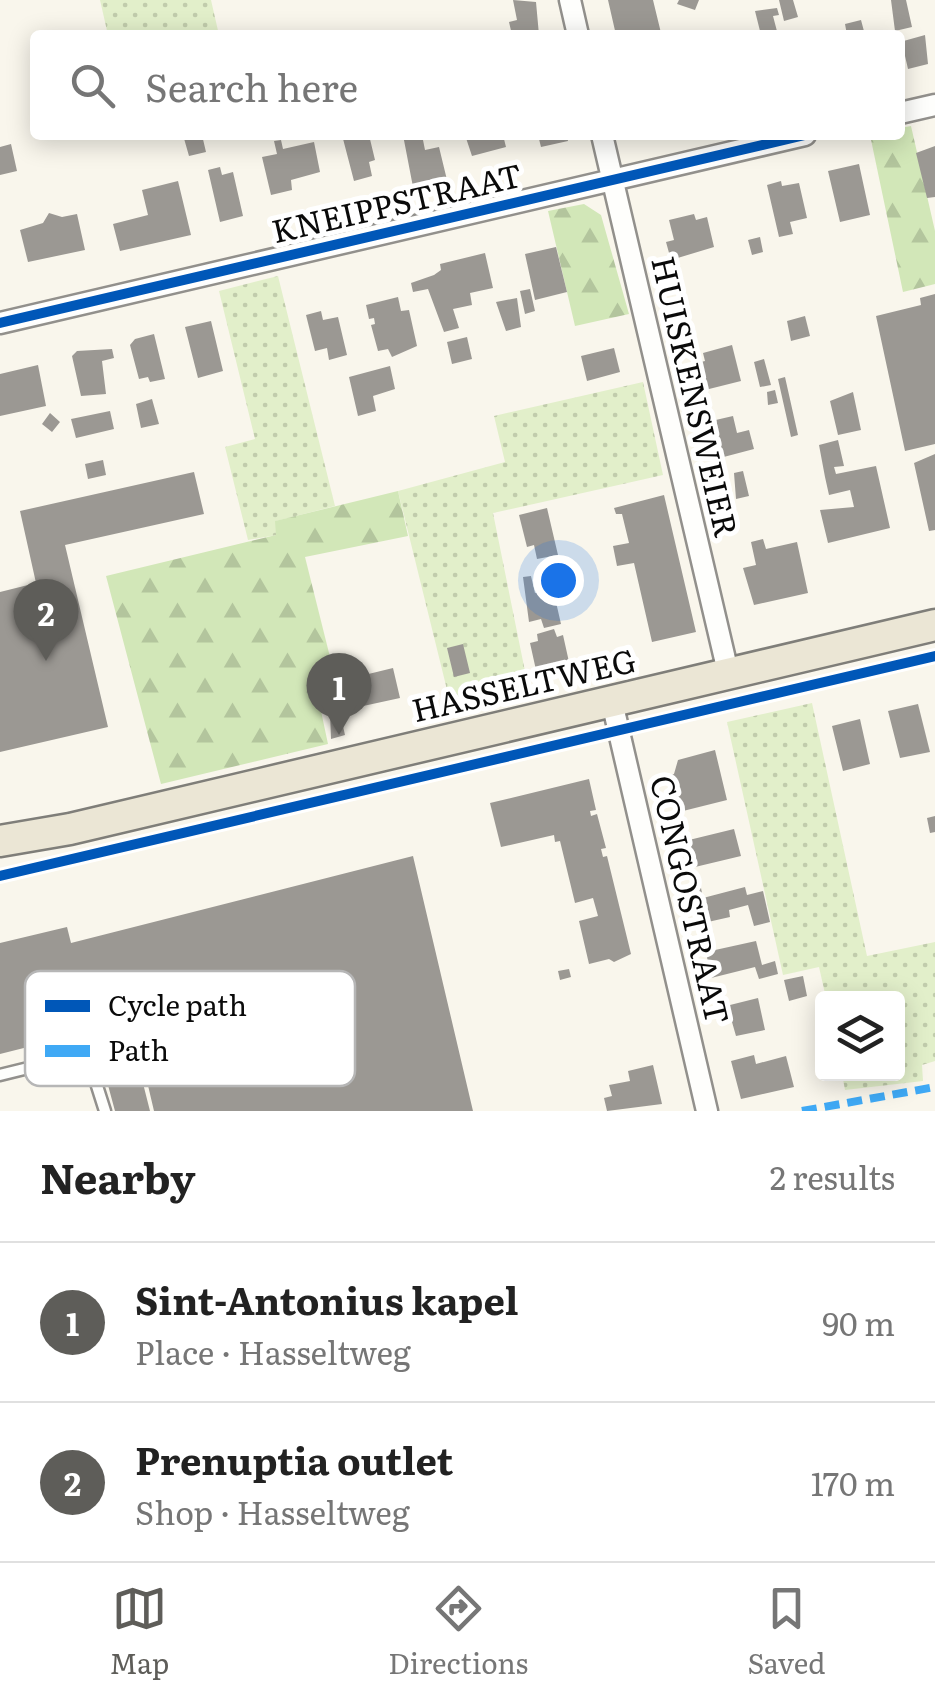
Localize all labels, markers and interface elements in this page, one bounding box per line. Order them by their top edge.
search box [30,30,905,140]
text: Search here [145,57,358,114]
icon: search [65,58,120,113]
street label: KNEIPPSTRAAT [266,149,526,253]
street label: HUISKENSWEIER [641,251,753,542]
your location [533,555,584,606]
pin: 2 [13,578,78,661]
street label: HASSELTWEG [407,634,640,732]
pin: 1 [306,652,372,735]
street label: CONGOSTRAAT [640,770,744,1028]
legend [25,971,355,1086]
text: Cycle path [108,983,247,1025]
map controls [815,991,905,1081]
button: layers [815,991,905,1081]
text: Path [108,1028,169,1070]
text: Nearby [40,1145,196,1207]
text: 2 results [770,1152,895,1200]
text: Sint-Antonius kapel [135,1270,518,1327]
text: 1 [66,1298,79,1346]
text: 90 m [822,1298,895,1346]
text: Place · Hasseltweg [135,1327,411,1375]
text: Prenuptia outlet [135,1430,453,1487]
text: 2 [64,1458,81,1506]
text: 170 m [811,1458,895,1506]
text: Shop · Hasseltweg [135,1487,410,1535]
tab: Map [110,1581,169,1683]
tab: Directions [388,1581,528,1683]
tab: Saved [747,1581,825,1683]

